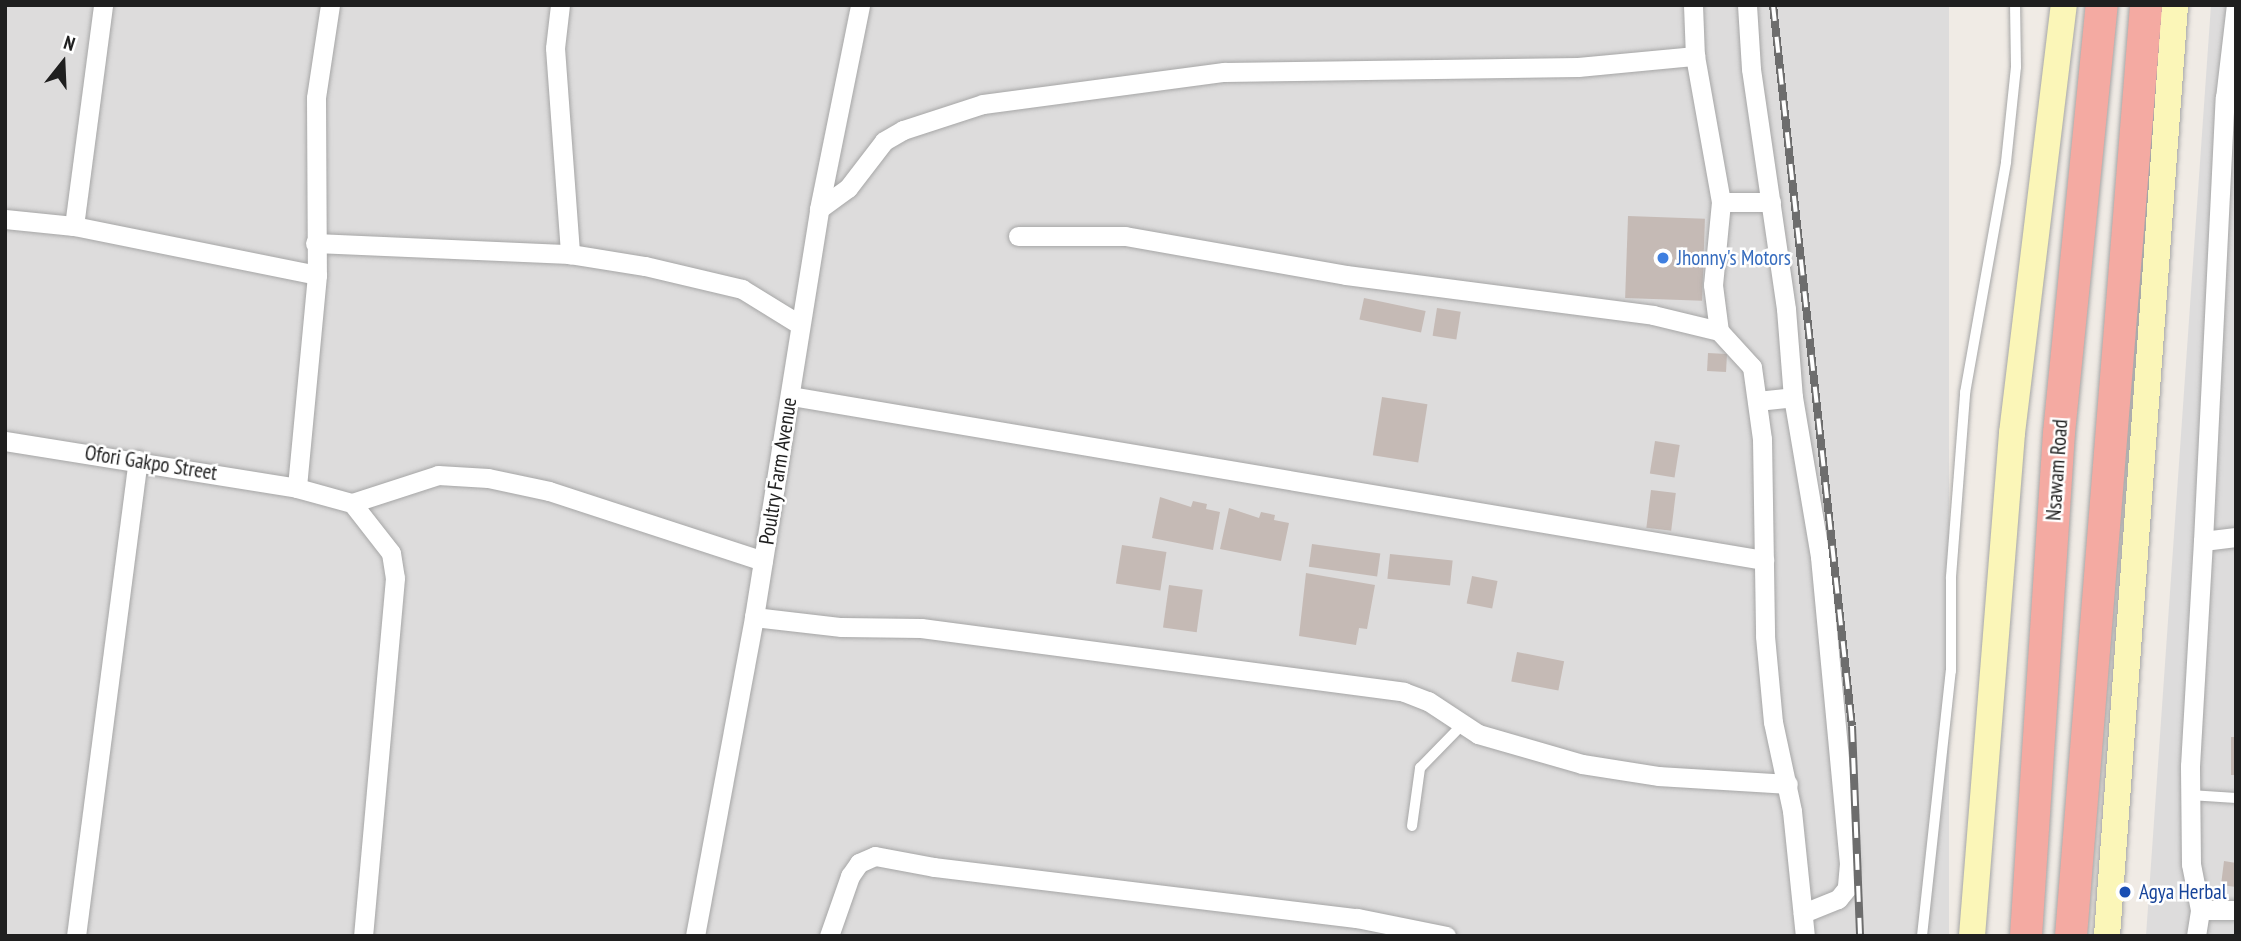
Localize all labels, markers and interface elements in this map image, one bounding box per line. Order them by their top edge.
north arrow [28,28,98,98]
text: N [61,30,78,56]
place label: Jhonny's Motors [1677,245,1791,271]
marker: Jhonny's Motors [1655,250,1671,266]
street label: Poultry Farm Avenue [754,395,802,547]
street label: Nsawam Road [2041,418,2073,522]
street label: Ofori Gakpo Street [83,440,219,486]
place label: Agya Herbal [2139,879,2227,905]
marker: Agya Herbal [2117,884,2133,900]

